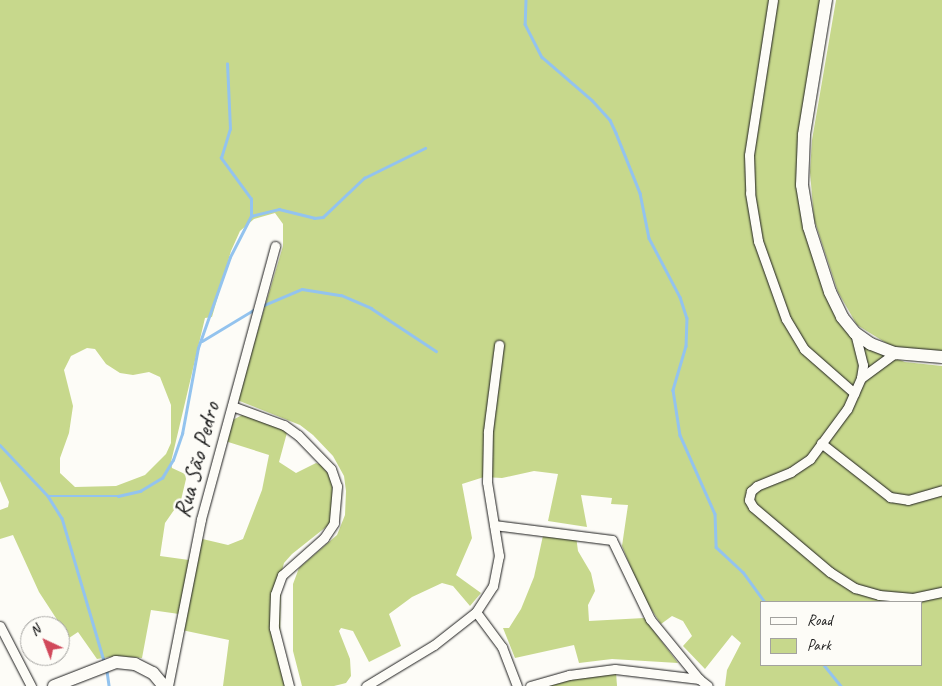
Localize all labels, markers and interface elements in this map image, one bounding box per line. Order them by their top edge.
street label: Rua São Pedro [168,399,226,521]
legend [760,601,922,666]
text: Road [807,611,832,630]
north arrow [20,616,70,666]
text: N [26,621,44,640]
text: Park [807,636,831,655]

